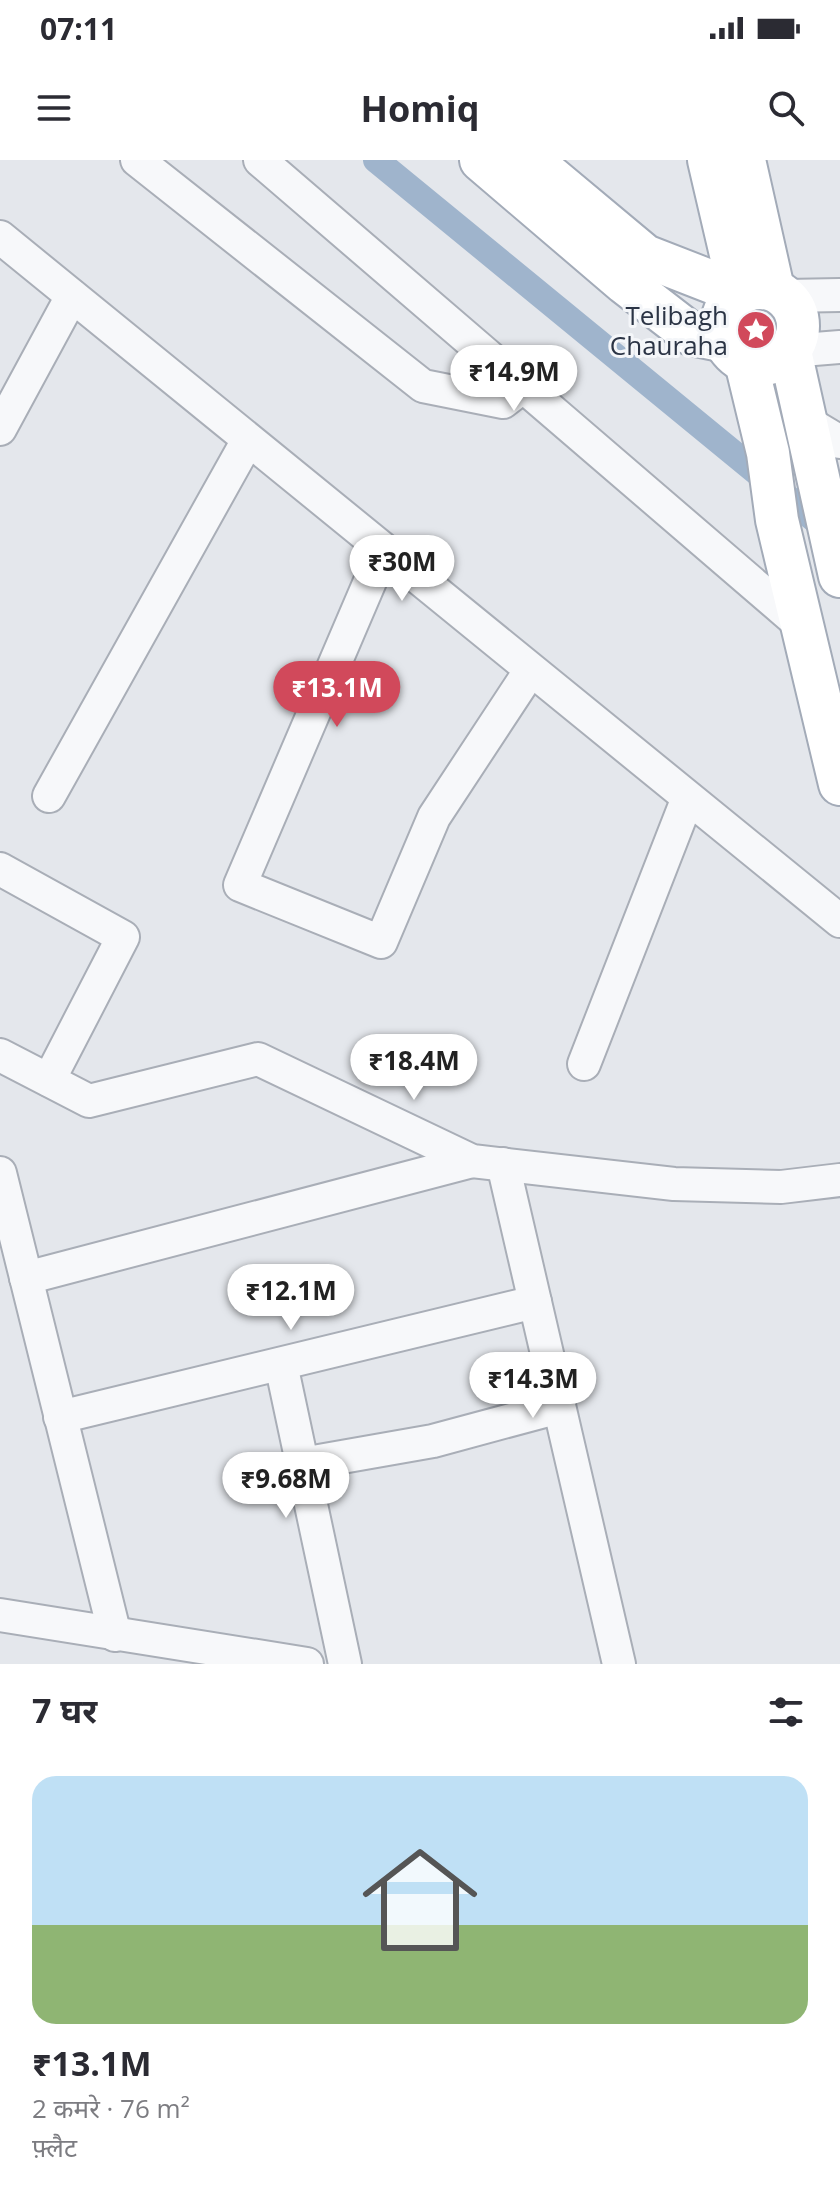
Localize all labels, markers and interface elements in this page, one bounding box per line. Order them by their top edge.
text: 07:11 [40,8,117,49]
text: Homiq [361,84,479,133]
icon: menu [32,86,76,130]
icon: search [764,86,808,130]
place label: Telibagh Chauraha [610,297,728,363]
place icon: Telibagh Chauraha [735,309,777,351]
pin: ₹14.9M [449,345,579,413]
text: ₹14.9M [468,353,560,389]
pin: ₹30M [355,535,449,603]
text: ₹30M [367,543,437,579]
pin: ₹13.1M [272,661,402,729]
text: ₹13.1M [291,669,383,705]
pin: ₹18.4M [349,1034,479,1102]
text: ₹18.4M [368,1042,460,1078]
pin: ₹12.1M [226,1264,356,1332]
text: ₹12.1M [245,1272,337,1308]
pin: ₹14.3M [468,1352,598,1420]
text: ₹14.3M [487,1360,579,1396]
pin: ₹9.68M [221,1452,351,1520]
text: ₹9.68M [240,1460,332,1496]
text: 7 घर [32,1687,97,1733]
icon: filters [764,1690,808,1734]
icon: home [348,1828,492,1972]
text: ₹13.1M [32,2040,152,2086]
text: 2 कमरे · 76 m² [32,2090,190,2126]
text: फ़्लैट [32,2129,77,2165]

